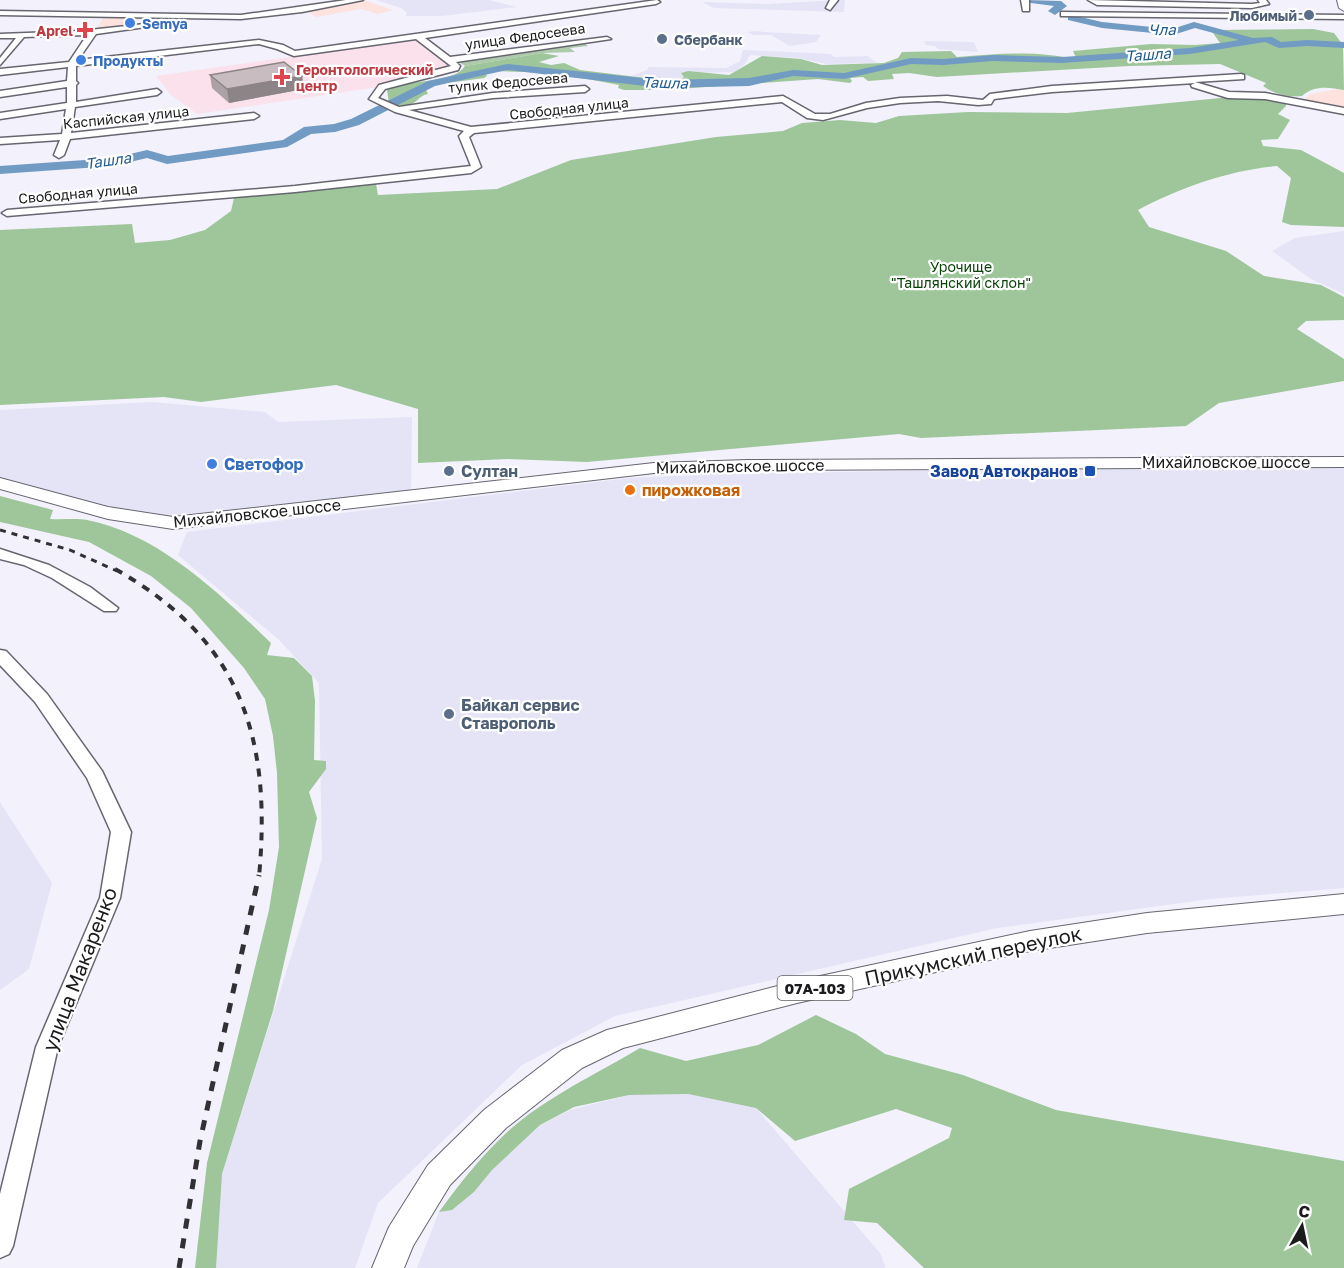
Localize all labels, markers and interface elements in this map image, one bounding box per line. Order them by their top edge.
place label: Любимый [1230,7,1297,24]
marker: Любимый [1302,8,1316,22]
place label: Semya [142,15,188,32]
marker: Semya [123,16,137,30]
street label: улица Федосеева [464,19,586,53]
water label: Чла [1148,20,1176,38]
place label: Aprel [36,22,73,39]
marker: Aprel [78,23,92,37]
place label: Сбербанк [674,31,743,48]
marker: Сбербанк [655,32,669,46]
water label: Ташла [1125,43,1172,65]
place label: Продукты [93,52,163,69]
marker: Продукты [74,53,88,67]
place label: Геронтологический центр [296,61,433,94]
marker: Геронтологический центр [273,68,291,86]
street label: тупик Федосеева [447,68,569,96]
water label: Ташла [642,72,689,92]
street label: Свободная улица [509,93,629,123]
street label: Каспийская улица [62,102,190,132]
water label: Ташла [84,148,132,172]
street label: Свободная улица [18,179,138,207]
park label: Урочище "Ташлянский склон" [891,258,1031,291]
street label: Михайловское шоссе [1142,452,1310,472]
place label: Светофор [224,454,304,474]
street label: Михайловское шоссе [655,455,825,477]
marker: Светофор [205,457,219,471]
place label: Султан [461,461,518,481]
place label: Завод Автокранов [930,461,1078,481]
marker: Султан [442,464,456,478]
marker: Завод Автокранов [1083,464,1097,478]
place label: пирожковая [642,480,740,500]
marker: пирожковая [623,483,637,497]
street label: Михайловское шоссе [172,494,342,532]
place label: Байкал сервис Ставрополь [461,695,580,733]
marker: Байкал сервис Ставрополь [442,707,456,721]
street label: улица Макаренко [37,884,121,1054]
street label: Прикумский переулок [862,920,1084,990]
road number: 07А-103 [778,976,852,1000]
north arrow [1272,1196,1332,1256]
text: С [1297,1200,1312,1222]

